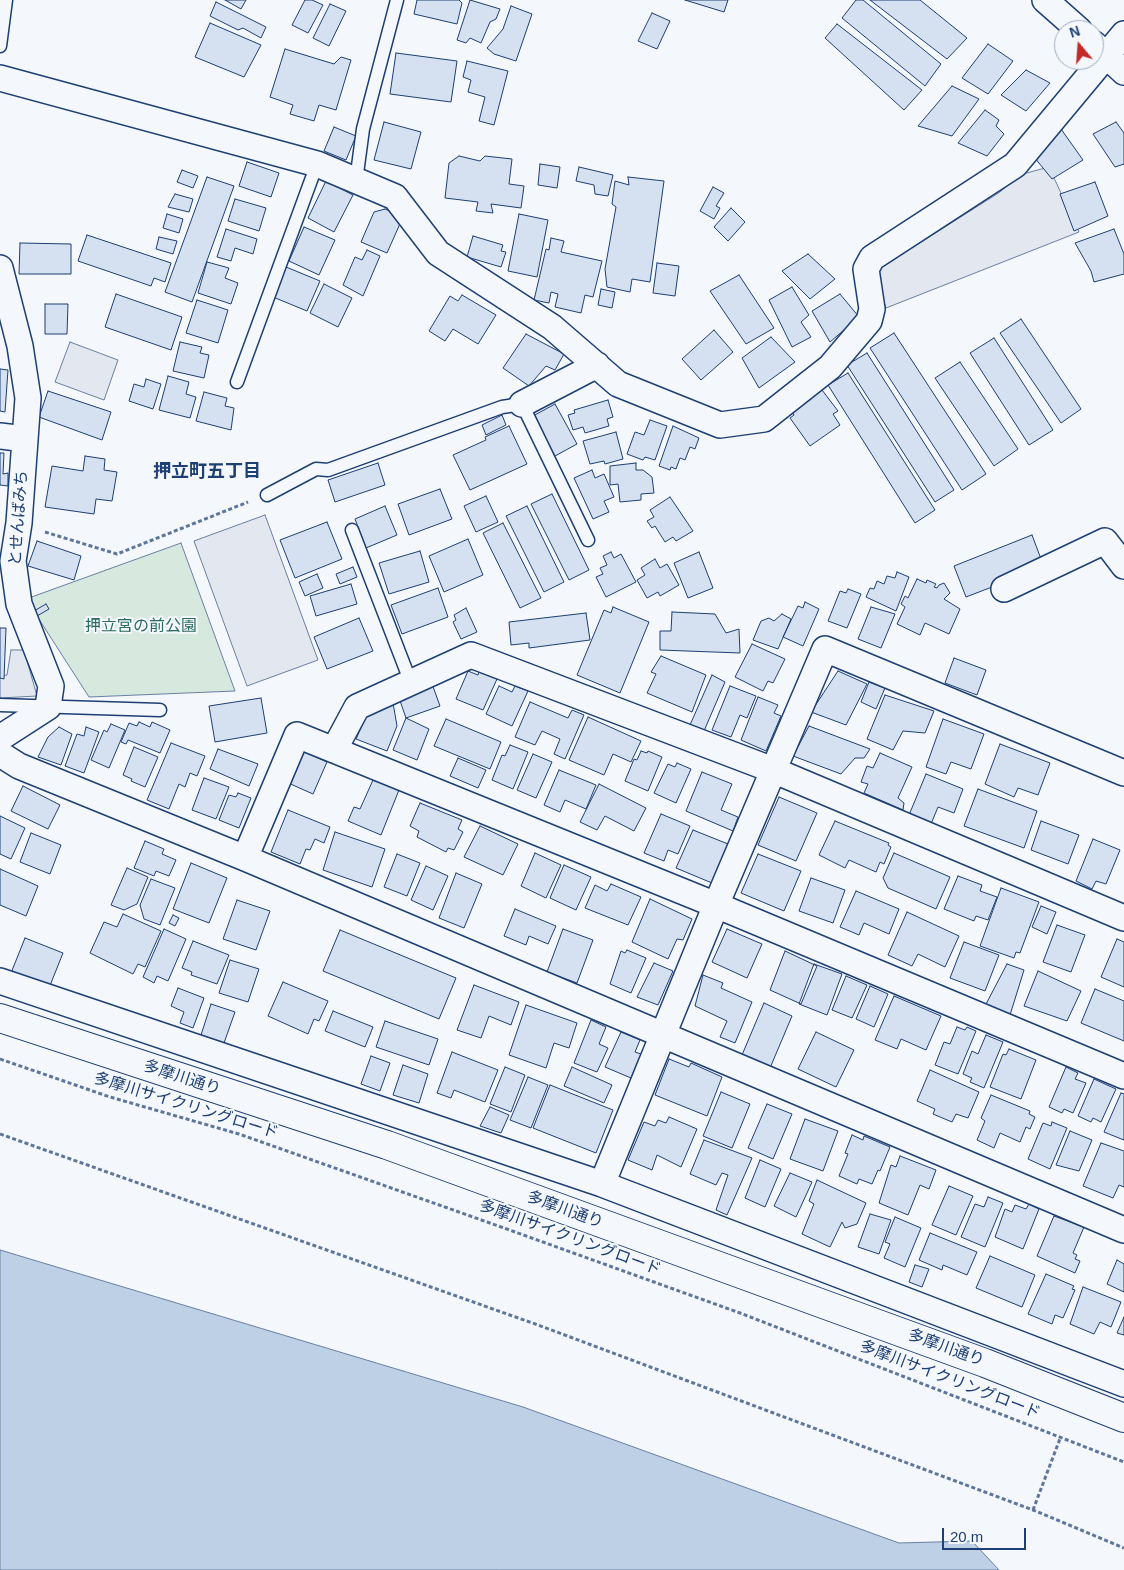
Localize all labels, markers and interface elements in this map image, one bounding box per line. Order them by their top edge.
north arrow [1054,20,1104,70]
text: N [1067,23,1082,41]
district label: 押立町五丁目 [153,461,261,483]
street label: とせんばみち [6,469,32,567]
park label: 押立宮の前公園 [85,617,197,637]
street label: 多摩川通り [141,1057,223,1099]
street label: 多摩川サイクリングロード [91,1069,281,1143]
street label: 多摩川通り [524,1187,606,1233]
street label: 多摩川サイクリングロード [477,1196,663,1280]
street label: 多摩川通り [905,1325,987,1371]
street label: 多摩川サイクリングロード [857,1337,1043,1423]
scale bar [944,1518,1028,1550]
text: 20 m [950,1528,983,1545]

